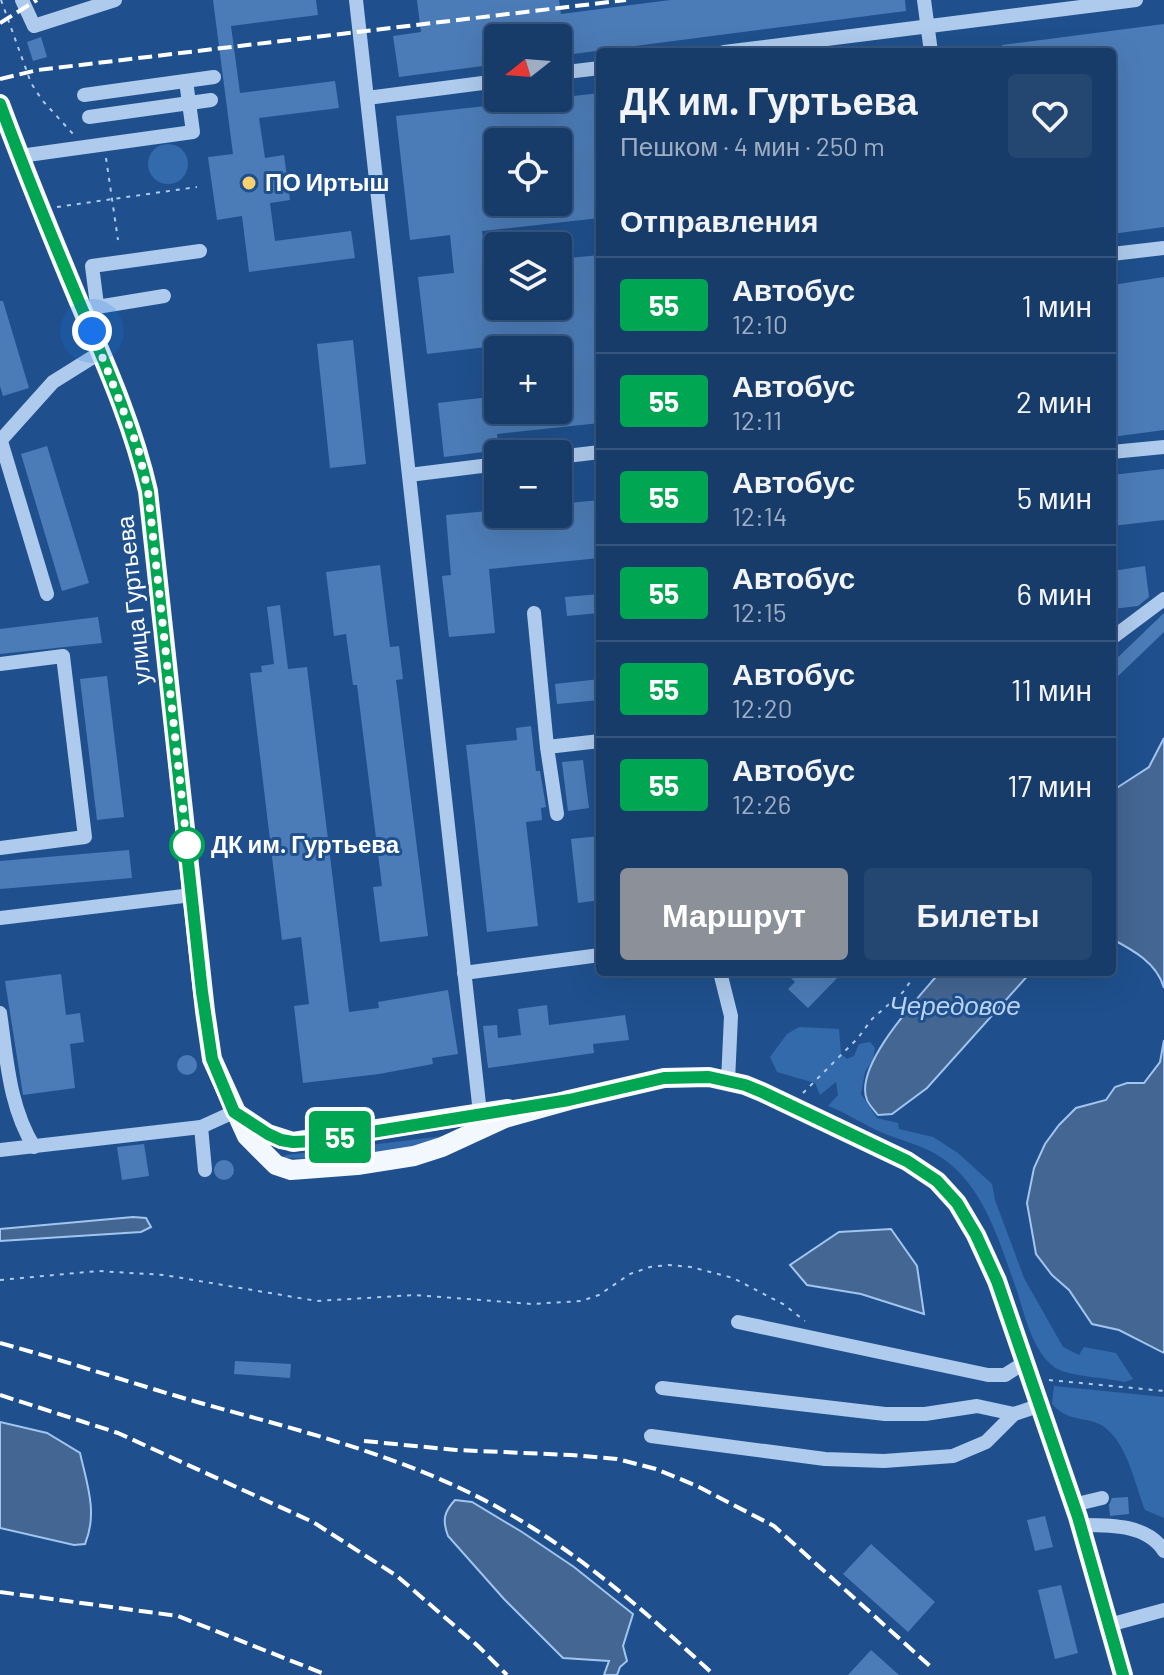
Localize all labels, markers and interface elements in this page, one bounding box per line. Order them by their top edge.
north arrow [484,24,572,112]
map controls [484,24,572,528]
button: heart [1008,74,1092,158]
text: ДК им. Гуртьева [620,77,918,123]
button: locate [484,128,572,216]
text: Пешком · 4 мин · 250 m [620,130,885,161]
place label: ПО Иртыш [265,167,390,196]
marker: ПО Иртыш [240,174,258,192]
text: Отправления [620,202,819,238]
button: layers [484,232,572,320]
text: Автобус [732,271,855,307]
text: 1 мин [1022,287,1092,323]
text: 55 [649,288,679,322]
text: 12:10 [732,308,788,339]
your location [72,311,112,351]
button: + [484,336,572,424]
text: Автобус [732,367,855,403]
text: 2 мин [1016,383,1092,419]
text: 55 [649,384,679,418]
text: 12:11 [732,404,782,435]
button: − [484,440,572,528]
text: Автобус [732,463,855,499]
text: 5 мин [1017,479,1092,515]
text: 55 [649,480,679,514]
text: 12:14 [732,500,787,531]
street label: улица Гуртьева [109,514,156,686]
text: Автобус [732,559,855,595]
text: 6 мин [1017,575,1092,611]
text: 55 [649,576,679,610]
text: 12:15 [732,596,786,627]
text: Автобус [732,655,855,691]
text: 11 мин [1011,671,1092,707]
text: 55 [649,672,679,706]
text: 12:20 [732,692,792,723]
text: Автобус [732,751,855,787]
text: 17 мин [1007,767,1092,803]
text: 55 [649,768,679,802]
text: 12:26 [732,788,791,819]
marker: ДК им. Гуртьева [170,828,204,862]
place label: ДК им. Гуртьева [211,829,400,858]
button: Маршрут [620,868,848,960]
button: Билеты [864,868,1092,960]
water label: Чередовое [889,989,1021,1020]
line badge: 55 [304,1111,376,1163]
text: 55 [325,1120,355,1154]

